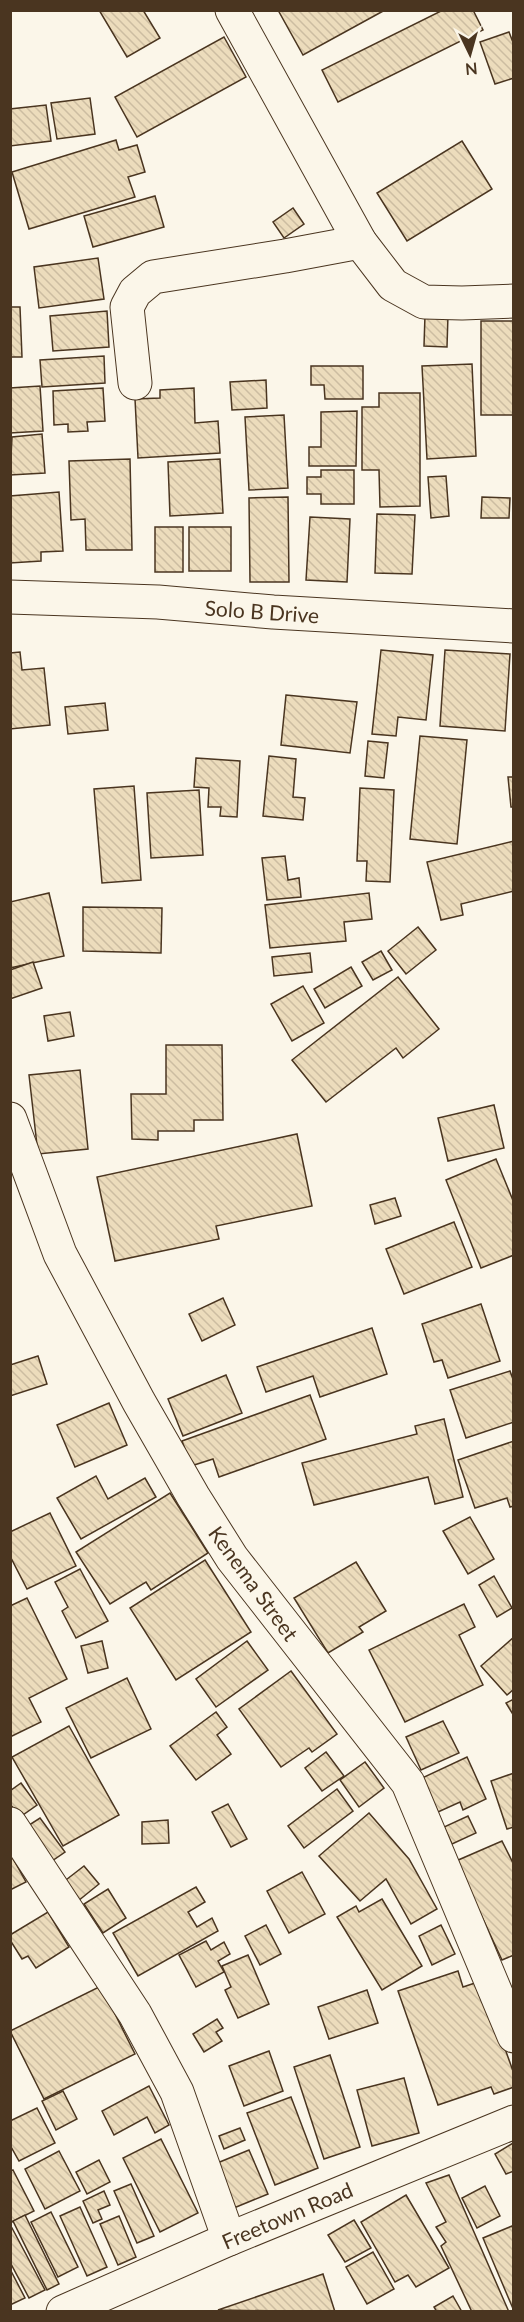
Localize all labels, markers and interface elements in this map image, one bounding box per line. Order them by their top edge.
north arrow [440,24,500,84]
text: N [464,59,478,79]
street label: Solo B Drive [204,595,320,627]
street label: Kenema Street [204,1521,304,1645]
street label: Freetown Road [218,2176,356,2254]

